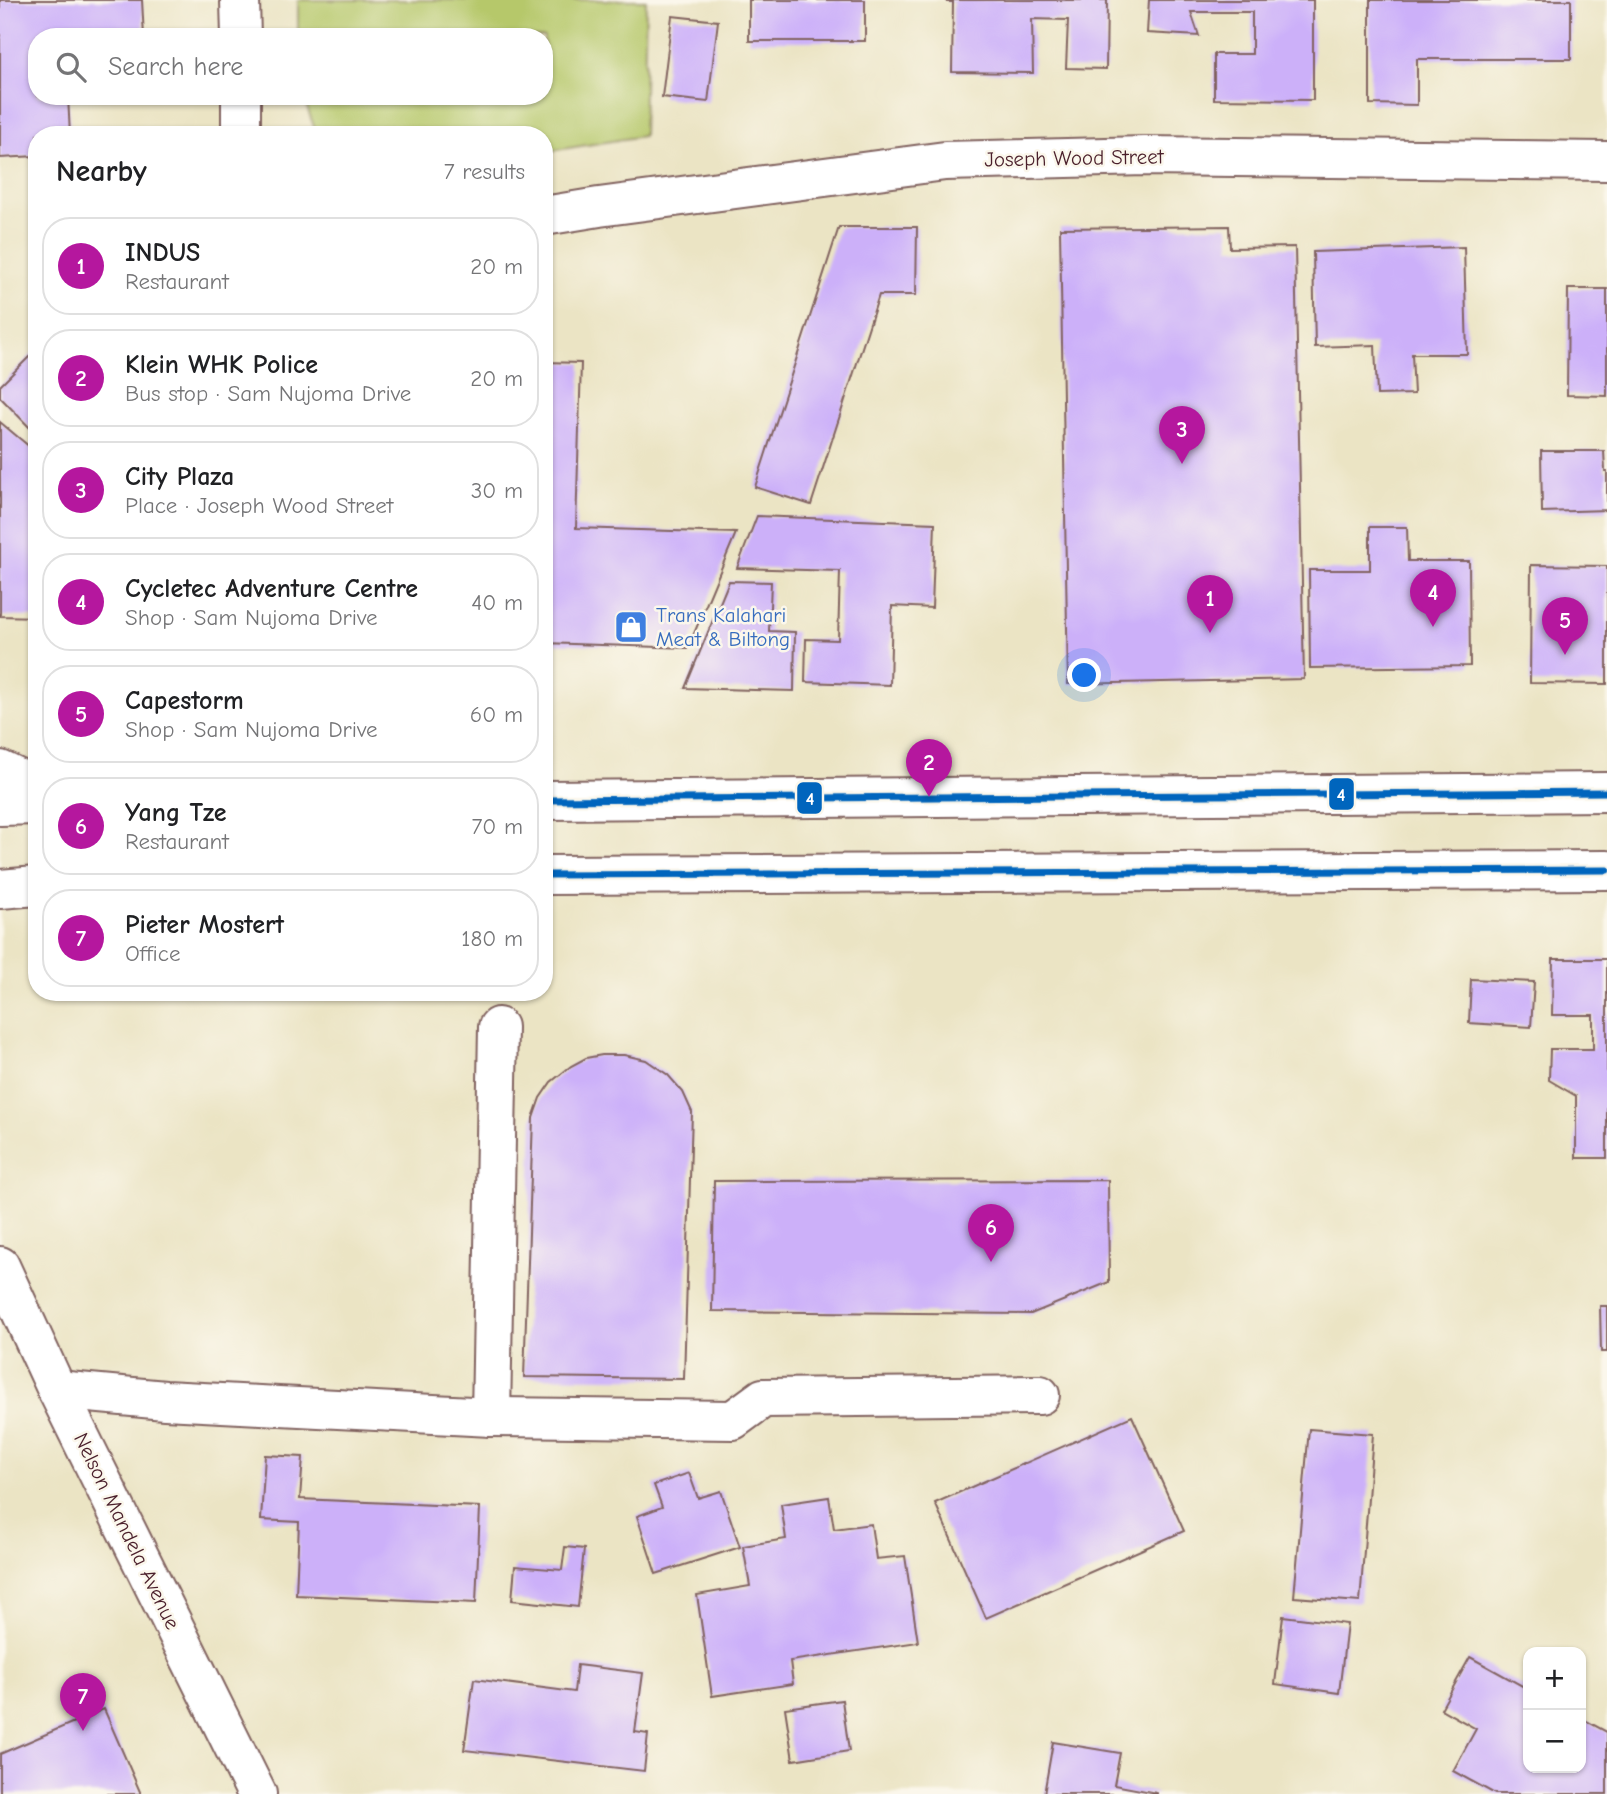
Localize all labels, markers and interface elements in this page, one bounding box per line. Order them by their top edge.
search box [28,28,553,105]
icon: search [52,48,90,86]
text: Search here [108,52,243,82]
street label: Joseph Wood Street [984,144,1165,172]
text: Nearby [56,154,147,189]
text: 7 results [444,158,525,185]
text: INDUS [125,238,200,268]
text: 1 [76,253,86,280]
text: 20 m [470,253,523,280]
text: Restaurant [125,268,229,295]
text: Klein WHK Police [125,350,318,380]
text: 2 [75,365,87,392]
text: 20 m [470,365,523,392]
text: Bus stop · Sam Nujoma Drive [125,380,411,407]
pin: 3 [1159,406,1205,464]
text: City Plaza [125,462,234,492]
text: 3 [75,477,87,504]
text: 30 m [471,477,523,504]
text: Place · Joseph Wood Street [125,492,393,519]
pin: 4 [1410,569,1456,627]
text: Cycletec Adventure Centre [125,574,418,604]
pin: 1 [1187,575,1233,633]
text: 4 [76,589,86,616]
text: 40 m [471,589,523,616]
pin: 5 [1542,597,1588,655]
place label: Trans Kalahari Meat & Biltong [656,603,790,651]
text: Shop · Sam Nujoma Drive [125,604,378,631]
shop icon: Trans Kalahari Meat & Biltong [612,608,650,646]
your location [1067,658,1101,692]
text: Capestorm [125,686,244,716]
text: 5 [75,701,87,728]
text: 60 m [470,701,523,728]
text: Shop · Sam Nujoma Drive [125,716,378,743]
pin: 2 [906,739,952,797]
line badge: 4 [1328,777,1355,811]
line badge: 4 [796,781,823,815]
text: 4 [1337,784,1346,806]
text: 4 [806,788,815,810]
text: Yang Tze [125,798,226,828]
text: 6 [75,813,87,840]
text: 70 m [471,813,523,840]
text: Restaurant [125,828,229,855]
text: Pieter Mostert [125,910,284,940]
text: 7 [76,925,86,952]
text: 180 m [461,925,523,952]
text: Office [125,940,180,967]
pin: 6 [968,1204,1014,1262]
street label: Nelson Mandela Avenue [69,1429,185,1633]
map controls [1523,1647,1586,1773]
button: + [1523,1647,1586,1710]
pin: 7 [60,1673,106,1731]
button: − [1523,1710,1586,1773]

